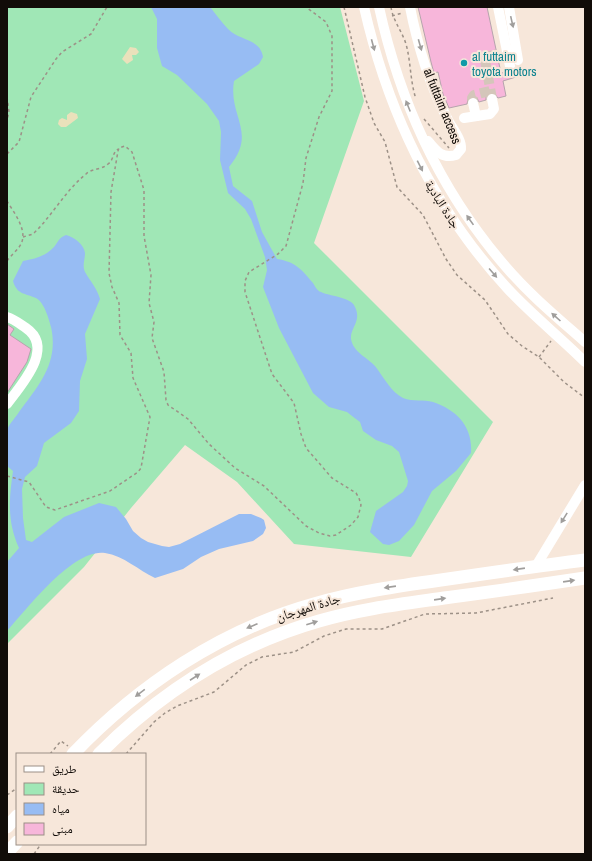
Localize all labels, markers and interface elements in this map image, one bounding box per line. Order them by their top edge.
one-way arrow [510,16,516,28]
one-way arrow [370,39,376,51]
one-way arrow [417,39,423,51]
place label: al futtaim toyota motors [472,48,537,80]
marker: al futtaim toyota motors [459,58,469,68]
street label: al futtaim access [420,66,465,146]
one-way arrow [404,99,410,111]
one-way arrow [417,160,423,172]
street label: جادة البادية [421,177,464,232]
one-way arrow [466,215,474,225]
one-way arrow [489,268,498,278]
one-way arrow [551,312,561,321]
one-way arrow [560,513,568,523]
one-way arrow [513,566,525,572]
one-way arrow [563,578,575,584]
one-way arrow [384,584,396,590]
street label: جادة المهرجان [274,590,342,625]
one-way arrow [434,596,446,602]
one-way arrow [307,620,319,626]
one-way arrow [245,624,257,630]
one-way arrow [189,673,200,681]
one-way arrow [135,688,146,697]
legend [16,753,146,845]
text: طريق [52,761,77,777]
text: حديقة [52,781,80,797]
text: مياه [52,801,70,817]
text: مبنى [52,821,73,837]

